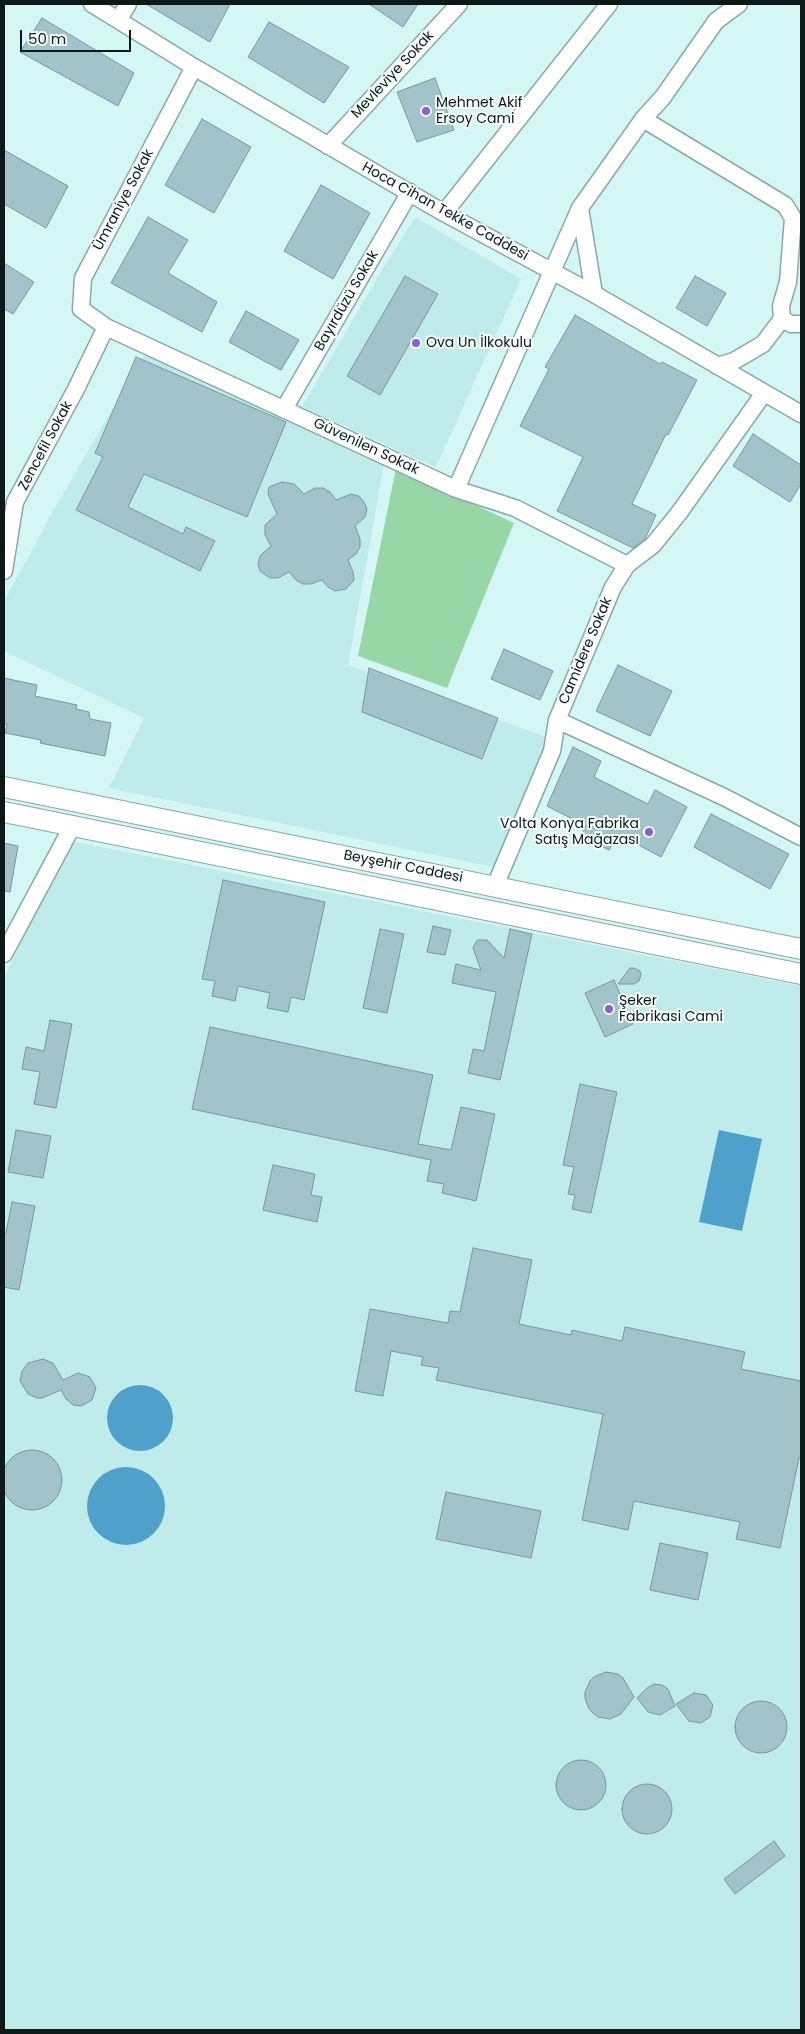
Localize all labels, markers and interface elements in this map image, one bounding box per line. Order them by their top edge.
scale bar [22,20,134,52]
text: 50 m [28,28,66,49]
street label: Mevleviye Sokak [348,28,438,122]
place label: Mehmet Akif Ersoy Cami [436,95,522,128]
marker: Mehmet Akif Ersoy Cami [420,105,432,117]
street label: Ümraniye Sokak [90,146,158,254]
street label: Hoca Cihan Tekke Caddesi [359,159,531,265]
street label: Bayırdüzü Sokak [311,248,383,354]
place label: Ova Un İlkokulu [426,335,532,351]
marker: Ova Un İlkokulu [410,337,422,349]
street label: Zencefil Sokak [15,398,77,494]
street label: Güvenilen Sokak [310,415,422,479]
street label: Camidere Sokak [556,595,616,707]
place label: Volta Konya Fabrika Satış Mağazası [500,816,639,849]
marker: Volta Konya Fabrika Satış Mağazası [643,826,655,838]
street label: Beyşehir Caddesi [342,847,464,887]
place label: Şeker Fabrikasi Cami [619,993,723,1026]
marker: Şeker Fabrikasi Cami [603,1003,615,1015]

